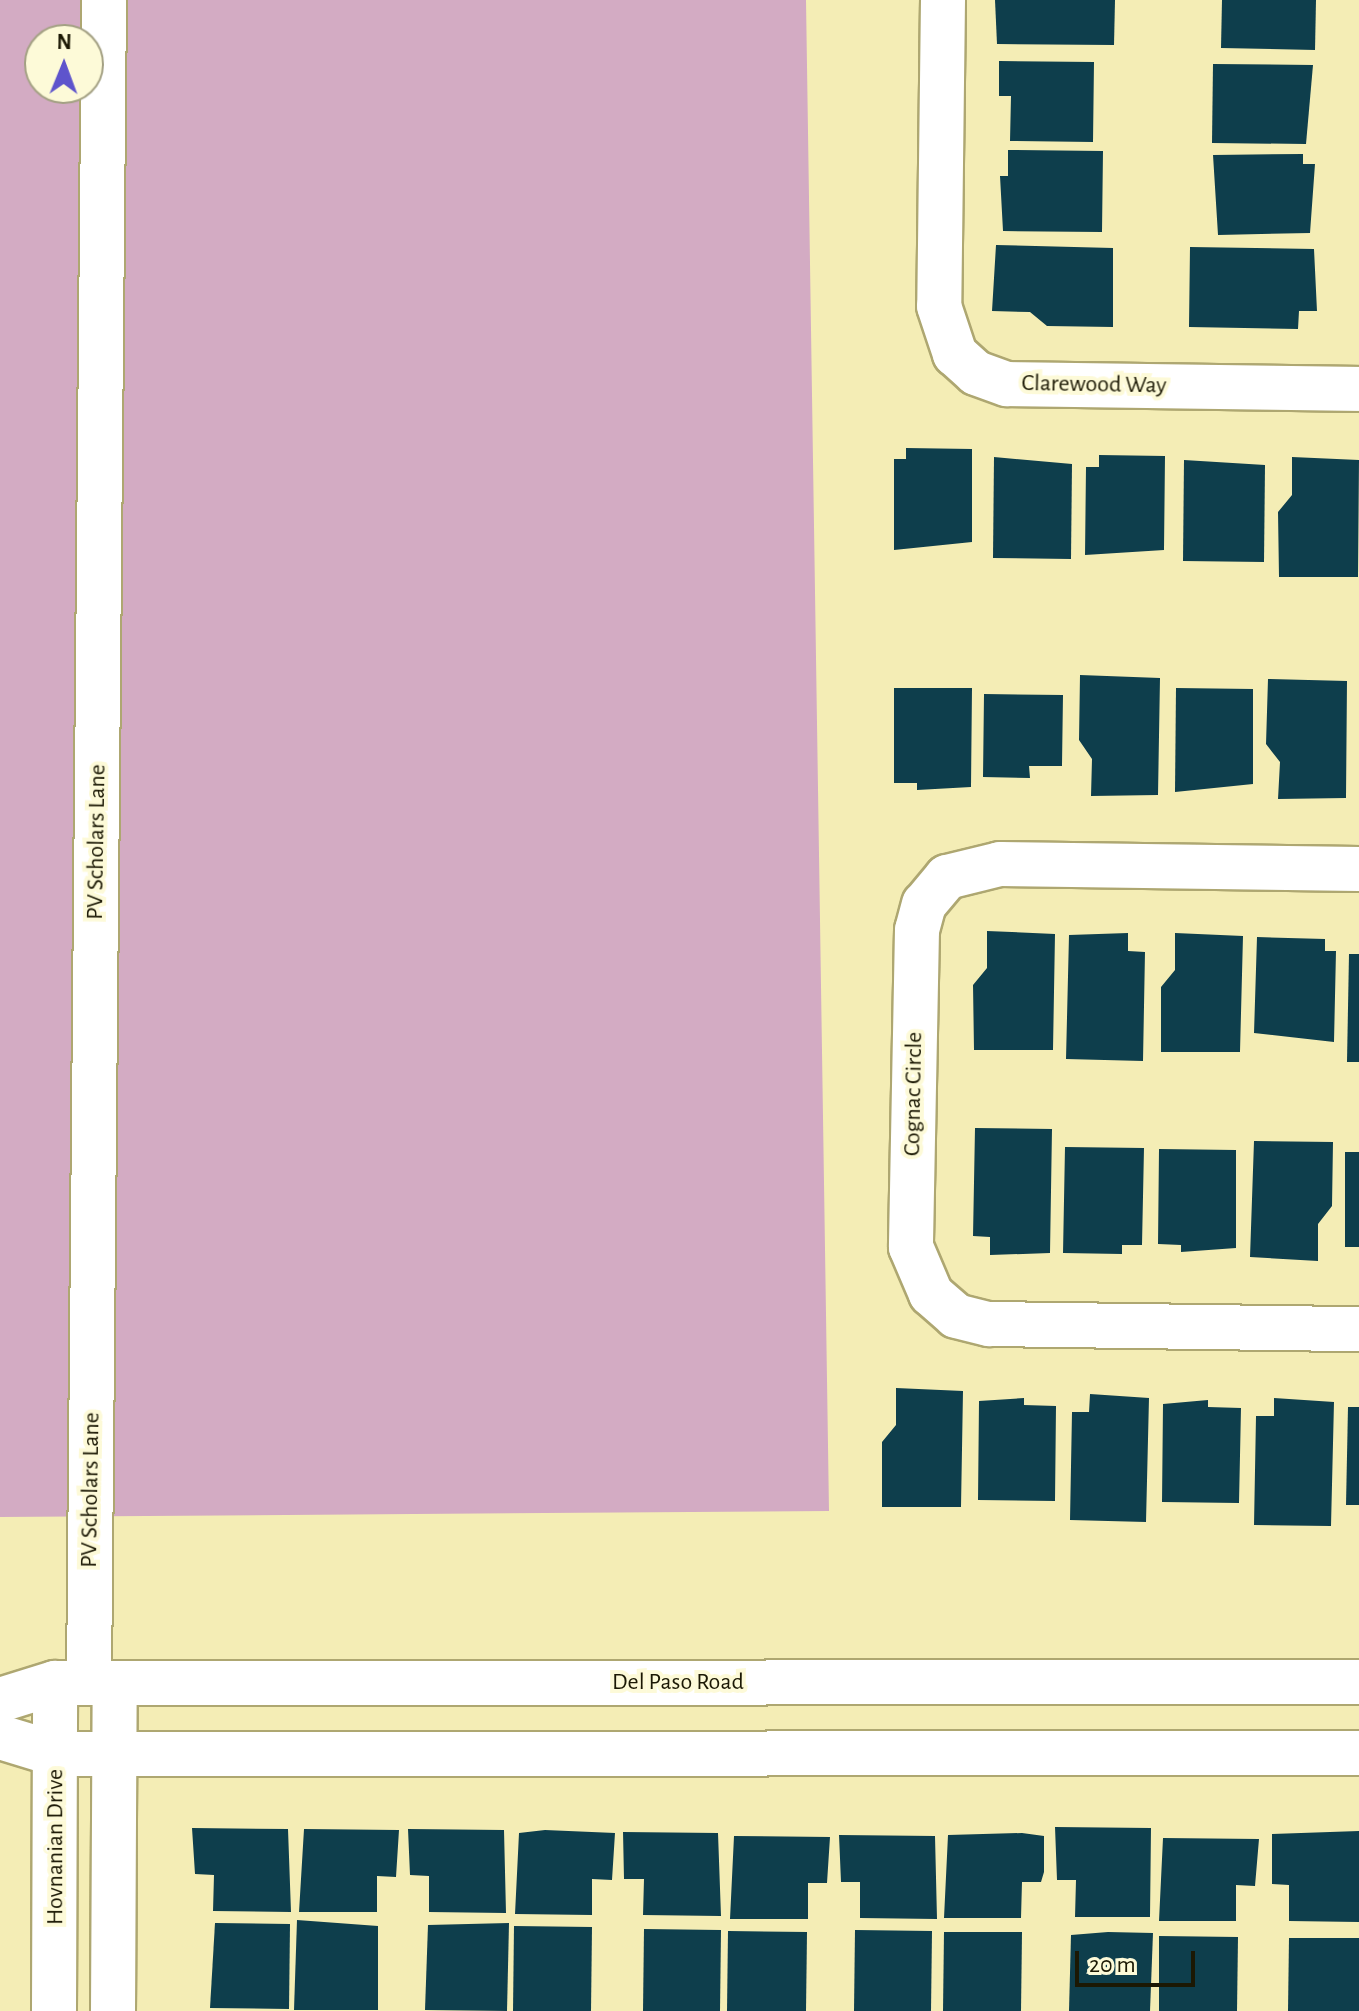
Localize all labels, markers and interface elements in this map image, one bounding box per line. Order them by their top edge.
north arrow [24,24,104,104]
text: N [57,31,72,53]
street label: Clarewood Way [1021,369,1167,401]
street label: PV Scholars Lane [81,764,113,920]
street label: Cognac Circle [899,1032,929,1156]
street label: PV Scholars Lane [75,1412,107,1568]
street label: Del Paso Road [612,1669,744,1697]
street label: Hovnanian Drive [42,1769,70,1925]
scale bar [1079,1935,1199,1985]
text: 20 m [1089,1953,1136,1977]

